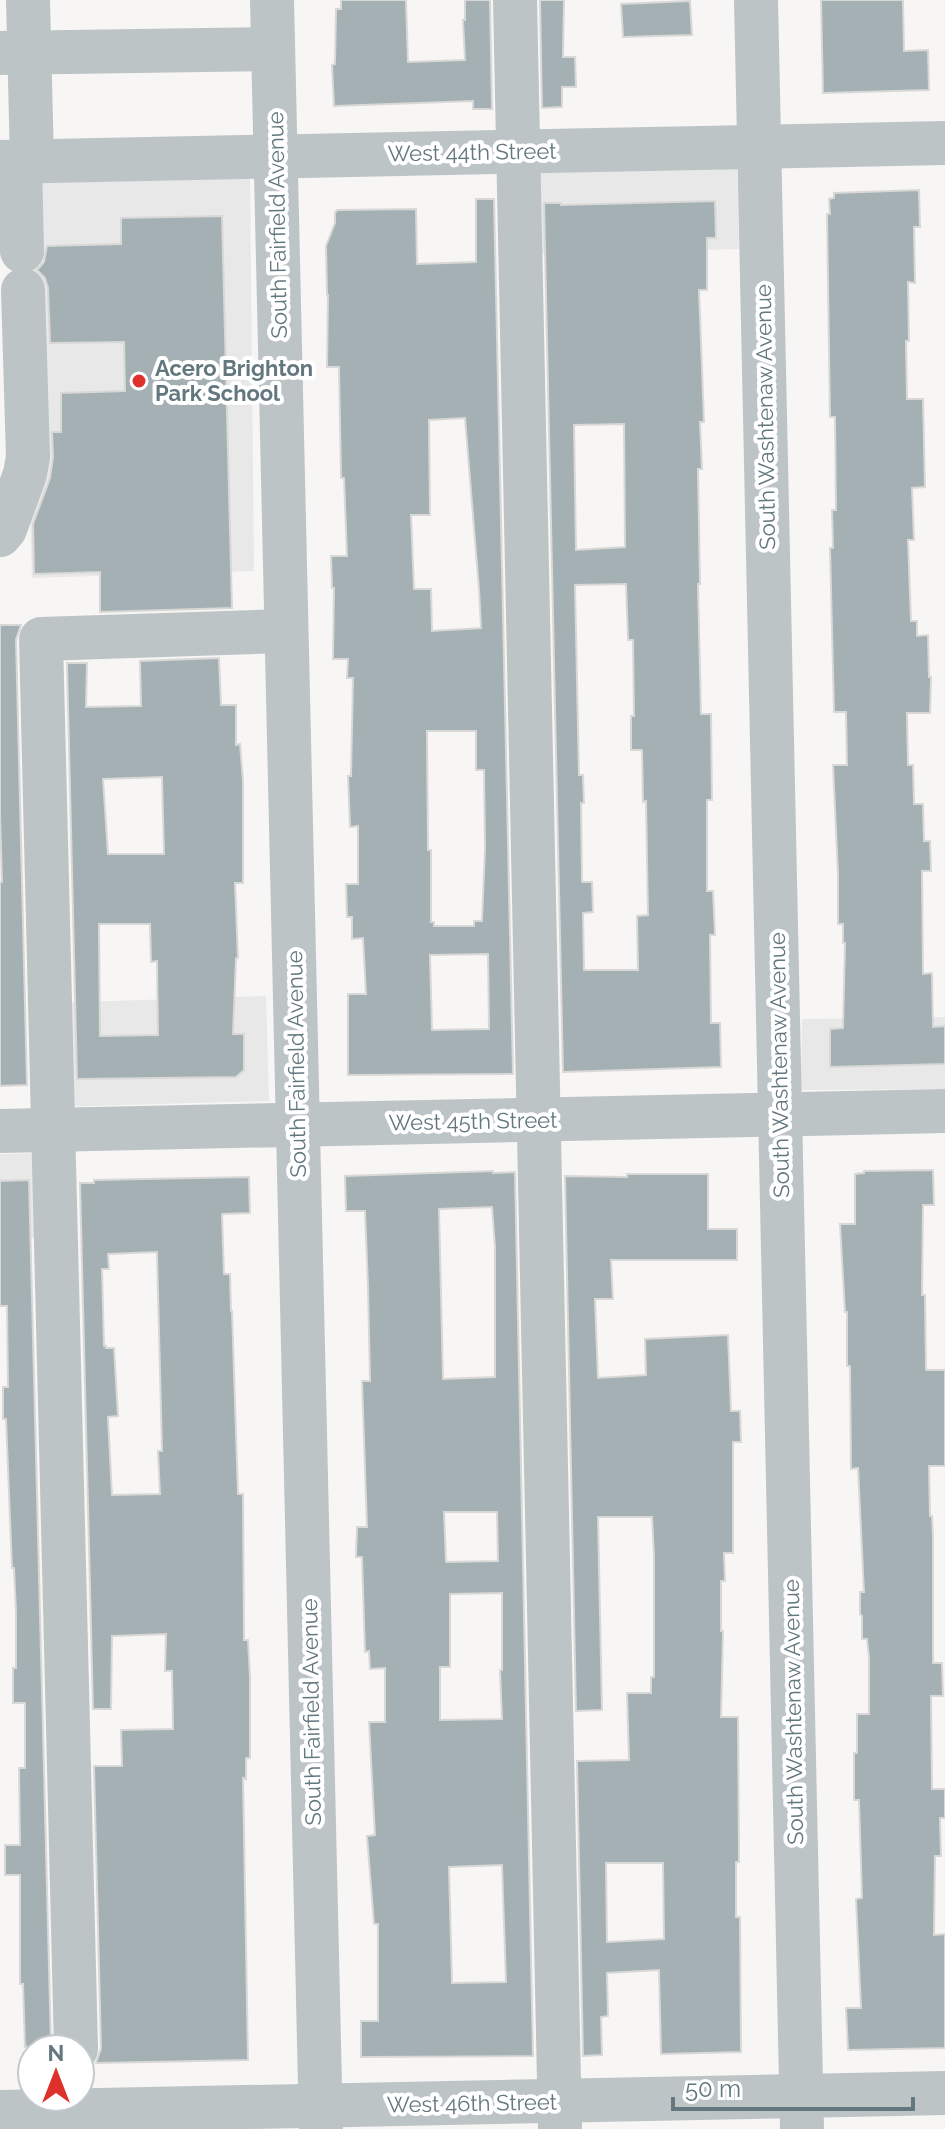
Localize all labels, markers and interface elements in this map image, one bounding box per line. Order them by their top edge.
street label: South Fairfield Avenue [262,111,292,339]
street label: West 44th Street [387,138,557,166]
street label: South Washtenaw Avenue [750,284,780,550]
place label: Acero Brighton Park School [155,355,313,406]
marker: Acero Brighton Park School [130,372,148,390]
street label: South Washtenaw Avenue [764,932,794,1198]
street label: South Fairfield Avenue [281,950,311,1178]
street label: West 45th Street [388,1107,558,1135]
street label: South Washtenaw Avenue [778,1579,808,1845]
street label: South Fairfield Avenue [296,1598,326,1826]
north arrow [16,2033,96,2113]
text: N [48,2040,64,2066]
scale bar [673,2061,913,2111]
text: 50 m [685,2074,741,2103]
street label: West 46th Street [387,2089,558,2117]

